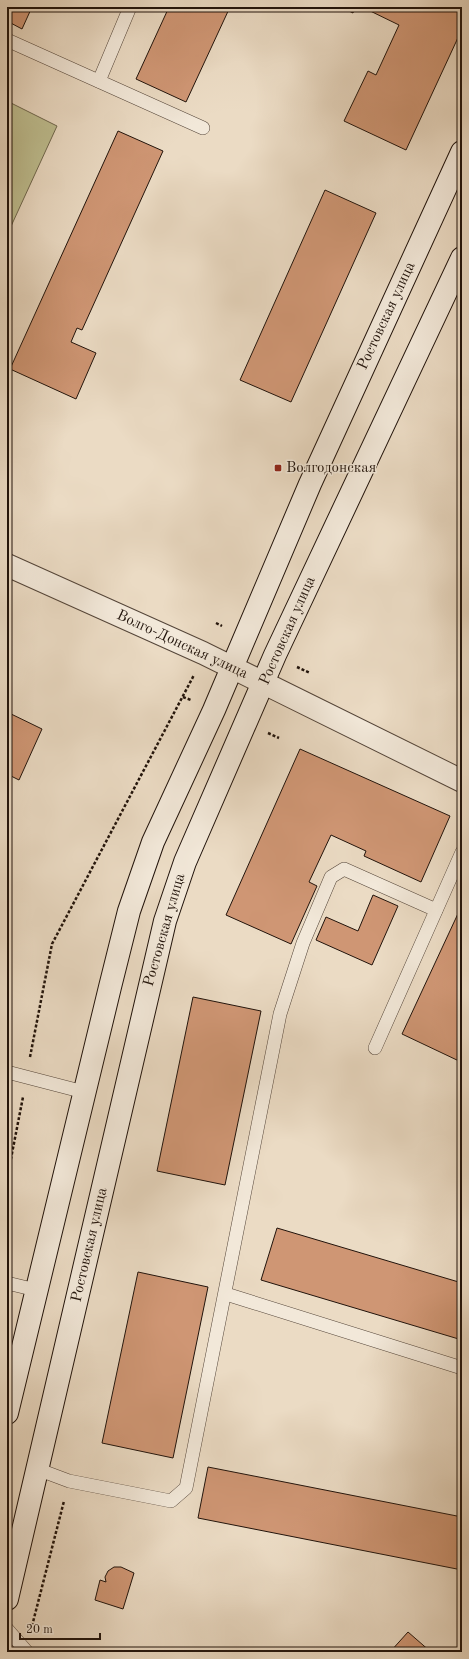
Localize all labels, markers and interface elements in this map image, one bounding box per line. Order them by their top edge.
street label: Ростовская улица [355,259,419,372]
place label: Волгодонская [286,461,377,476]
marker: Волгодонская [273,463,283,473]
street label: Ростовская улица [257,574,319,687]
street label: Волго-Донская улица [114,608,250,682]
street label: Ростовская улица [142,871,188,988]
street label: Ростовская улица [70,1186,111,1304]
scale bar [20,1615,100,1641]
text: 20 m [26,1624,53,1636]

